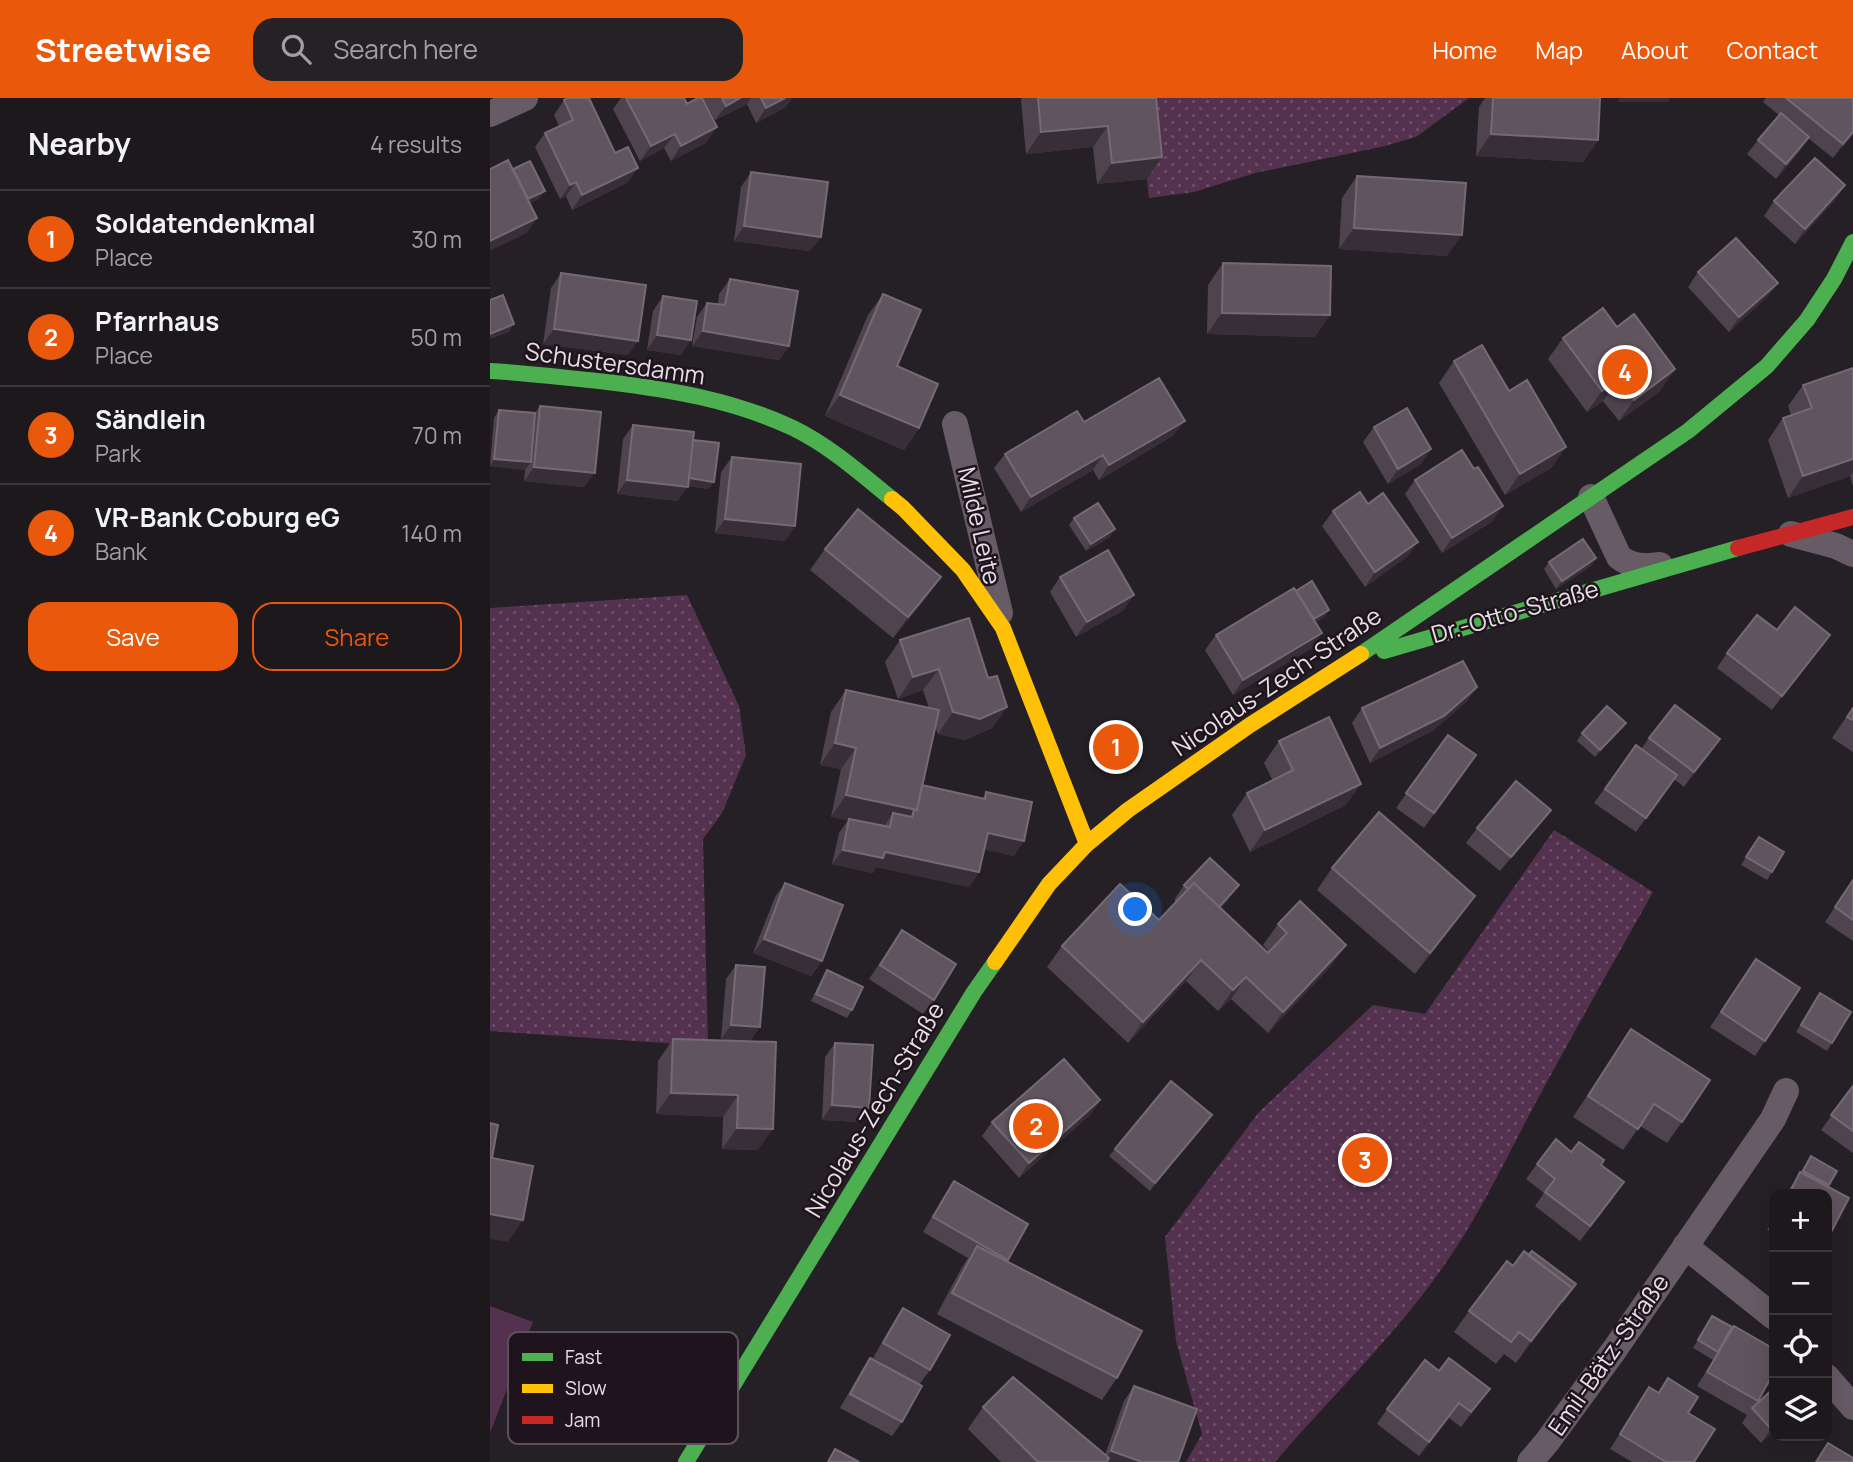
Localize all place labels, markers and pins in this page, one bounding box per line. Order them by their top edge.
pin: 4 [1602,346,1648,398]
pin: 1 [1093,721,1139,773]
pin: 2 [1013,1100,1059,1152]
pin: 3 [1342,1134,1388,1186]

